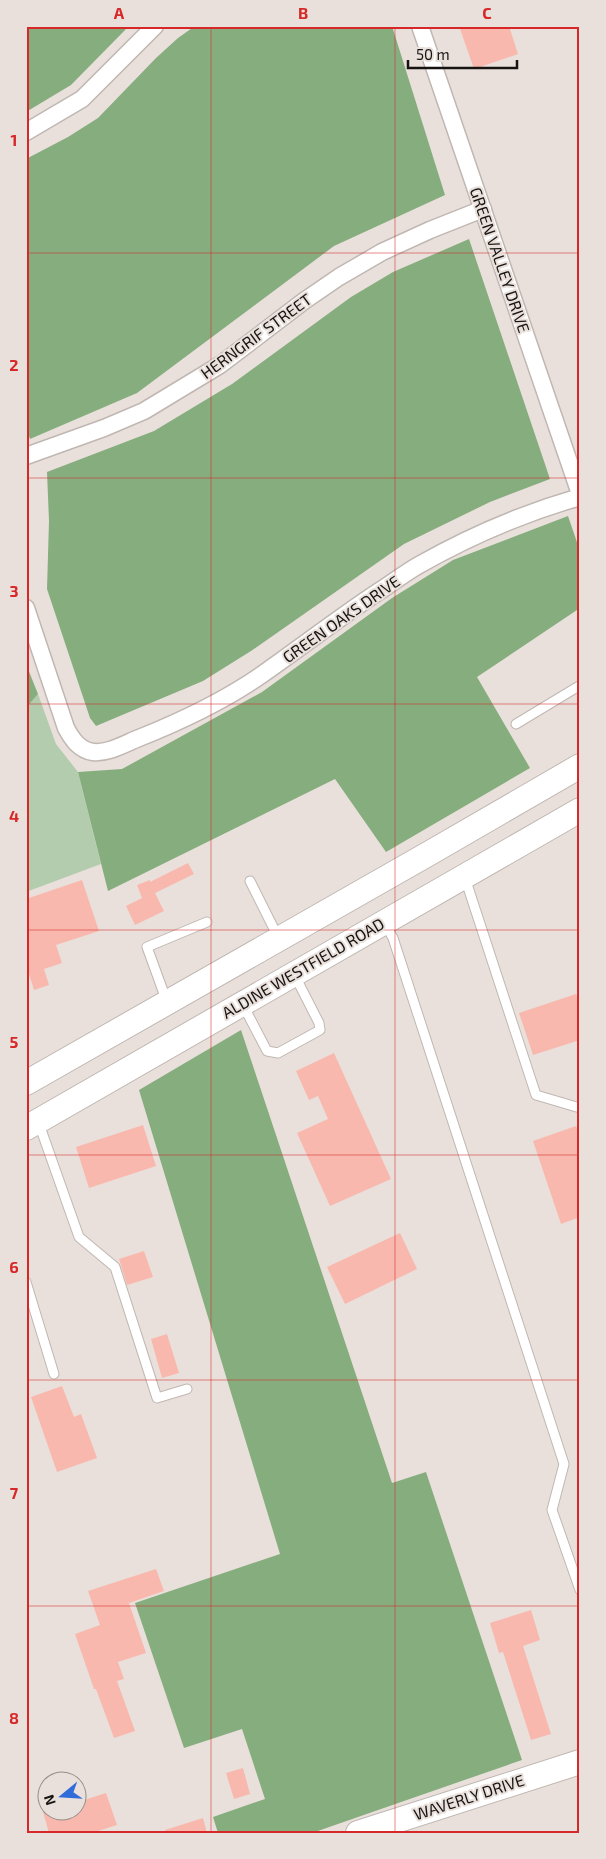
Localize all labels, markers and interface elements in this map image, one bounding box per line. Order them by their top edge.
text: A [114,3,125,22]
text: B [298,3,308,22]
text: C [482,3,492,22]
scale bar [408,38,517,70]
text: 50 m [416,45,450,63]
text: 1 [11,130,17,149]
street label: GREEN VALLEY DRIVE [467,185,534,335]
street label: HERNGRIF STREET [197,289,315,382]
text: 2 [9,355,19,374]
street label: GREEN OAKS DRIVE [278,571,403,666]
text: 3 [9,581,19,600]
text: 4 [9,806,19,825]
street label: ALDINE WESTFIELD ROAD [218,913,387,1022]
text: 5 [10,1032,19,1051]
text: 6 [9,1257,19,1276]
text: 7 [10,1483,19,1502]
text: 8 [9,1708,19,1727]
street label: WAVERLY DRIVE [411,1770,527,1823]
north arrow [38,1772,88,1822]
text: N [40,1793,59,1808]

